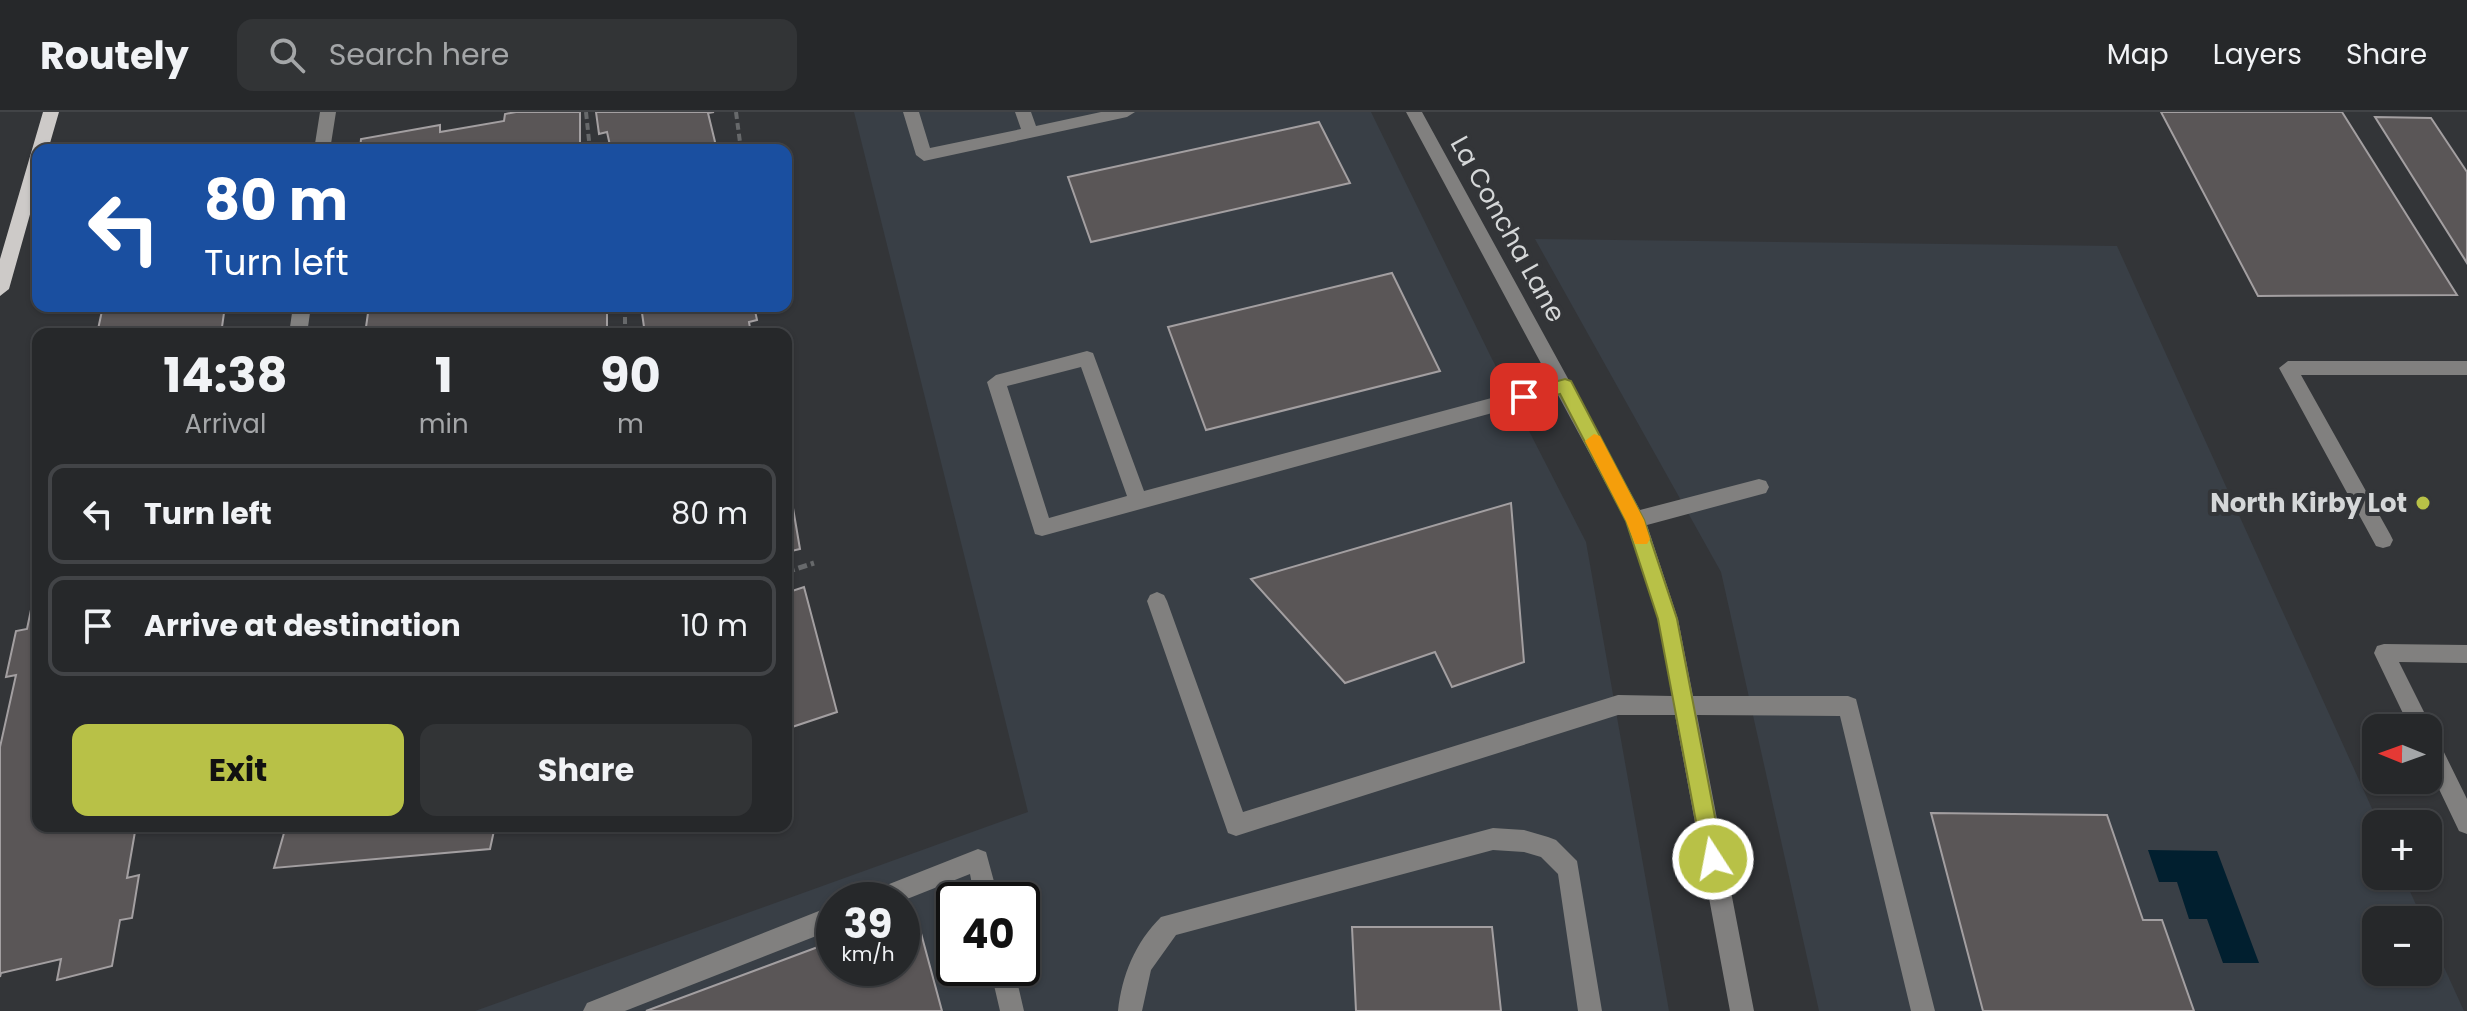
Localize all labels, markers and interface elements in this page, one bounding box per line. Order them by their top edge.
search box [237,19,797,91]
text: Routely [40,29,189,82]
icon: search [265,33,309,77]
text: Search here [329,33,509,76]
text: Map [2107,35,2169,74]
text: Layers [2213,35,2302,74]
text: Share [2346,35,2427,74]
street label: La Concha Lane [1442,129,1574,329]
text: 80 m [204,161,348,240]
icon: left [72,176,176,280]
text: Turn left [204,237,349,288]
text: 14:38 [163,342,288,409]
text: 1 [435,342,453,409]
text: 90 [600,342,661,409]
pin [1490,363,1558,431]
icon: arrive [1502,375,1546,419]
text: Arrival [184,406,266,442]
text: min [419,406,469,442]
text: m [617,406,644,442]
place label: North Kirby Lot [2210,485,2407,521]
icon: left [76,492,120,536]
text: Turn left [144,492,272,535]
text: 80 m [671,492,748,535]
marker: North Kirby Lot [2414,494,2432,512]
icon: arrive [76,604,120,648]
text: Arrive at destination [144,604,461,647]
text: 10 m [681,604,748,647]
north arrow [2362,714,2442,794]
map controls [2362,714,2442,986]
button: Exit [72,724,404,816]
button: Share [420,724,752,816]
button: + [2362,810,2442,890]
position arrow [1671,817,1755,901]
speed limit sign: 40 [936,882,1040,986]
text: 39 [844,896,892,952]
button: − [2362,906,2442,986]
text: km/h [841,940,895,968]

